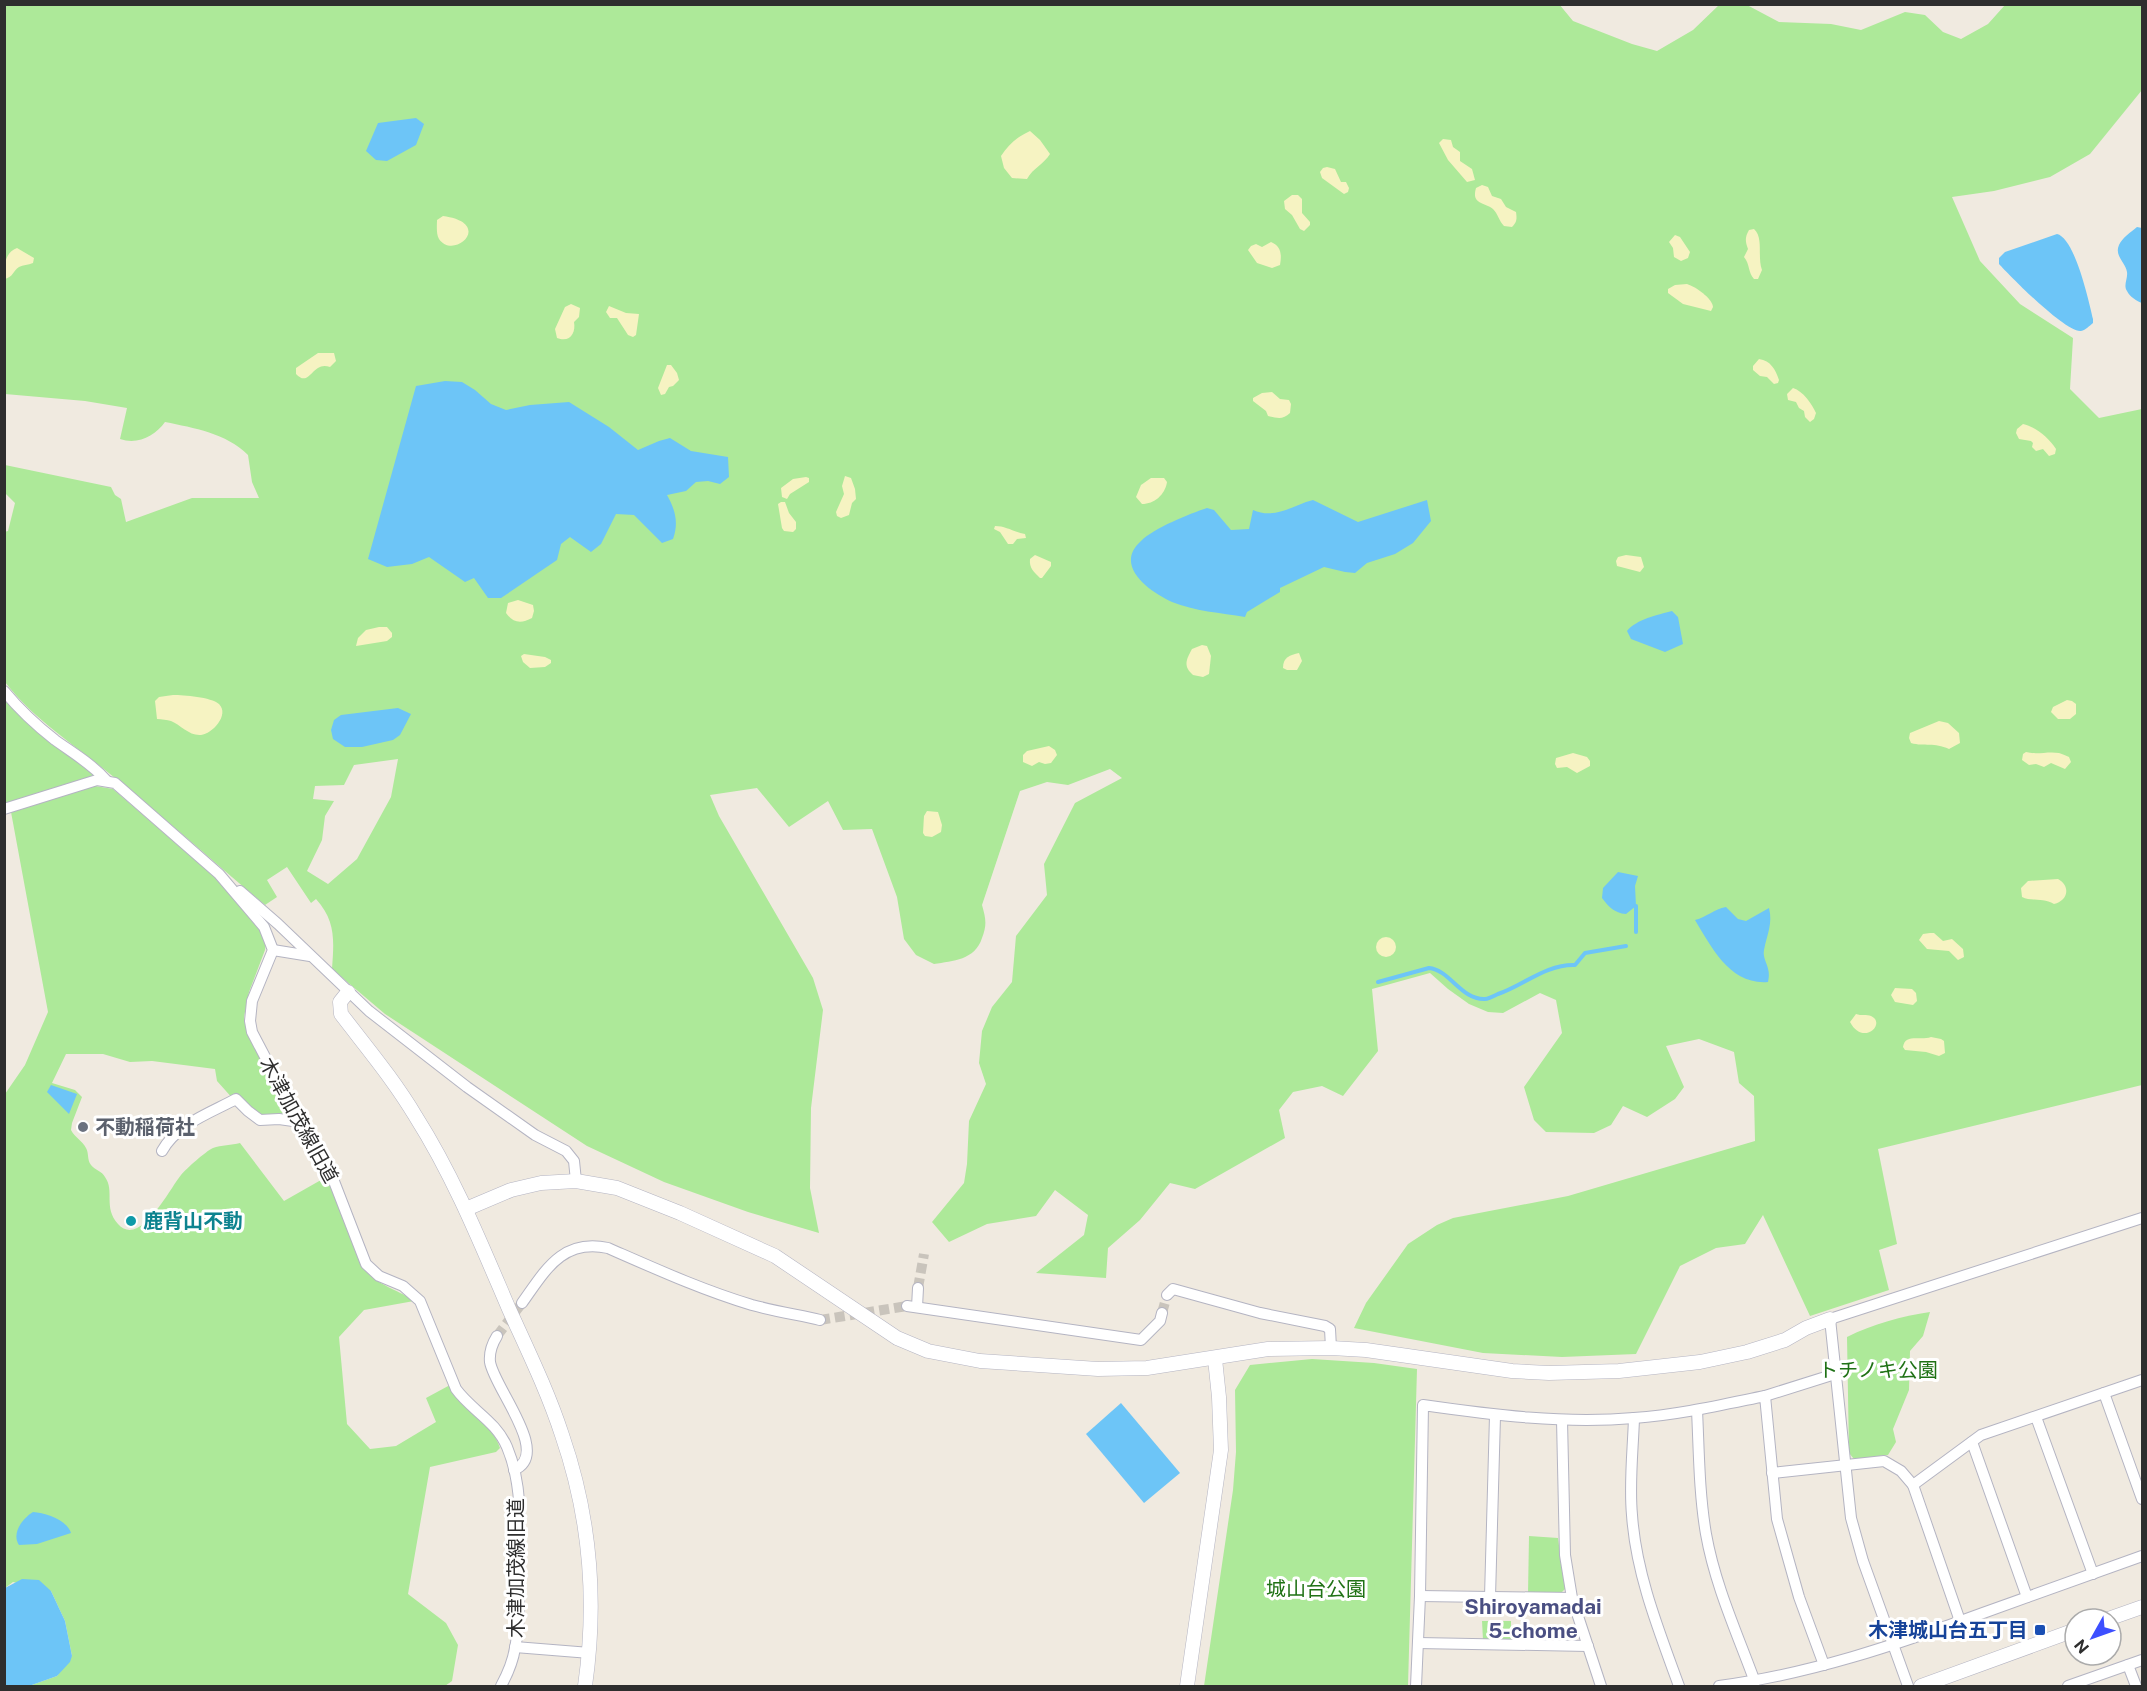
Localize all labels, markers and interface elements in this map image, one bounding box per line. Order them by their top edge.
street label: 木津加茂線旧道 [255,1053,343,1187]
place label: 不動稲荷社 [95,1115,195,1139]
marker: 不動稲荷社 [76,1120,90,1134]
place label: 鹿背山不動 [143,1209,243,1233]
marker: 鹿背山不動 [124,1214,138,1228]
park label: トチノキ公園 [1818,1358,1938,1382]
street label: 木津加茂線旧道 [504,1498,528,1638]
park label: 城山台公園 [1266,1577,1366,1601]
district label: Shiroyamadai 5-chome [1464,1594,1602,1643]
north arrow [2063,1607,2123,1667]
place label: 木津城山台五丁目 [1868,1618,2028,1642]
marker: 木津城山台五丁目 [2033,1623,2047,1637]
text: N [2071,1635,2093,1657]

